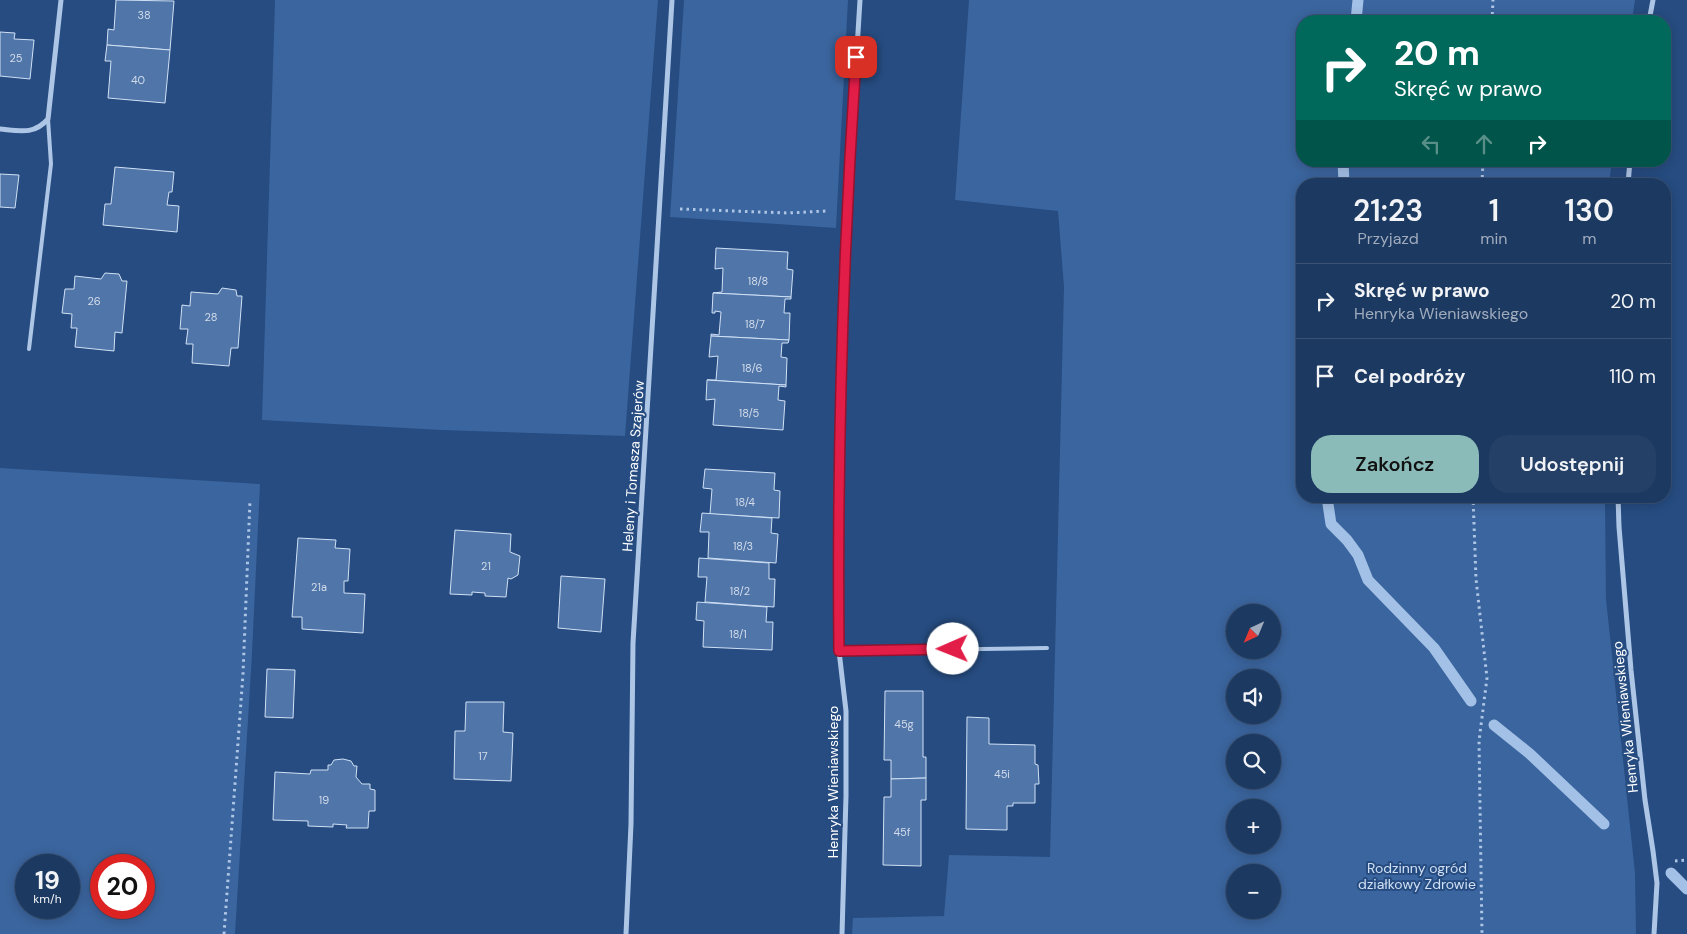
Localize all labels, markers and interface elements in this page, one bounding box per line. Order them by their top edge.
house number: 38 [137,8,151,22]
text: 20 m [1394,30,1480,76]
icon: right [1311,35,1376,100]
pin [835,36,877,78]
icon: arrive [842,43,870,71]
house number: 25 [9,51,23,65]
house number: 40 [131,73,145,87]
text: Skręć w prawo [1394,74,1542,103]
icon: left [1417,130,1445,158]
icon: ahead [1470,130,1498,158]
icon: right [1523,130,1551,158]
text: 21:23 [1353,191,1423,230]
text: 1 [1489,191,1499,230]
text: 130 [1565,191,1614,230]
text: Przyjazd [1357,228,1419,249]
text: min [1480,228,1508,249]
text: m [1582,228,1596,249]
house number: 18/8 [748,274,768,288]
text: Skręć w prawo [1354,278,1490,303]
icon: right [1311,287,1339,315]
text: 20 m [1610,289,1656,314]
house number: 26 [87,294,101,308]
text: Henryka Wieniawskiego [1354,303,1528,324]
house number: 28 [205,310,217,324]
house number: 18/7 [745,317,765,331]
house number: 18/6 [742,361,762,375]
icon: arrive [1311,362,1339,390]
text: Cel podróży [1354,364,1465,389]
text: 110 m [1609,364,1656,389]
street label: Heleny i Tomasza Szajerów [618,379,648,552]
house number: 18/5 [739,406,760,420]
button: Zakończ [1311,435,1479,493]
button: Udostępnij [1489,435,1656,493]
house number: 18/4 [735,495,755,509]
house number: 18/3 [733,539,753,553]
house number: 21 [481,559,491,573]
house number: 21a [311,580,327,594]
house number: 18/2 [730,584,750,598]
north arrow [1226,604,1281,659]
map controls [1226,604,1281,919]
position arrow [926,622,978,674]
house number: 18/1 [729,627,747,641]
street label: Henryka Wieniawskiego [1608,640,1642,794]
button: sound [1226,669,1281,724]
street label: Henryka Wieniawskiego [824,706,842,858]
house number: 45g [894,717,914,731]
button: search [1226,734,1281,789]
house number: 17 [478,749,488,763]
house number: 45i [994,767,1010,781]
house number: 19 [319,793,329,807]
button: + [1226,799,1281,854]
house number: 45f [893,825,911,839]
speed limit sign: 20 [90,854,155,919]
park label: Rodzinny ogród działkowy Zdrowie [1358,859,1476,893]
text: 19 [35,864,60,897]
button: − [1226,864,1281,919]
text: km/h [33,891,62,907]

